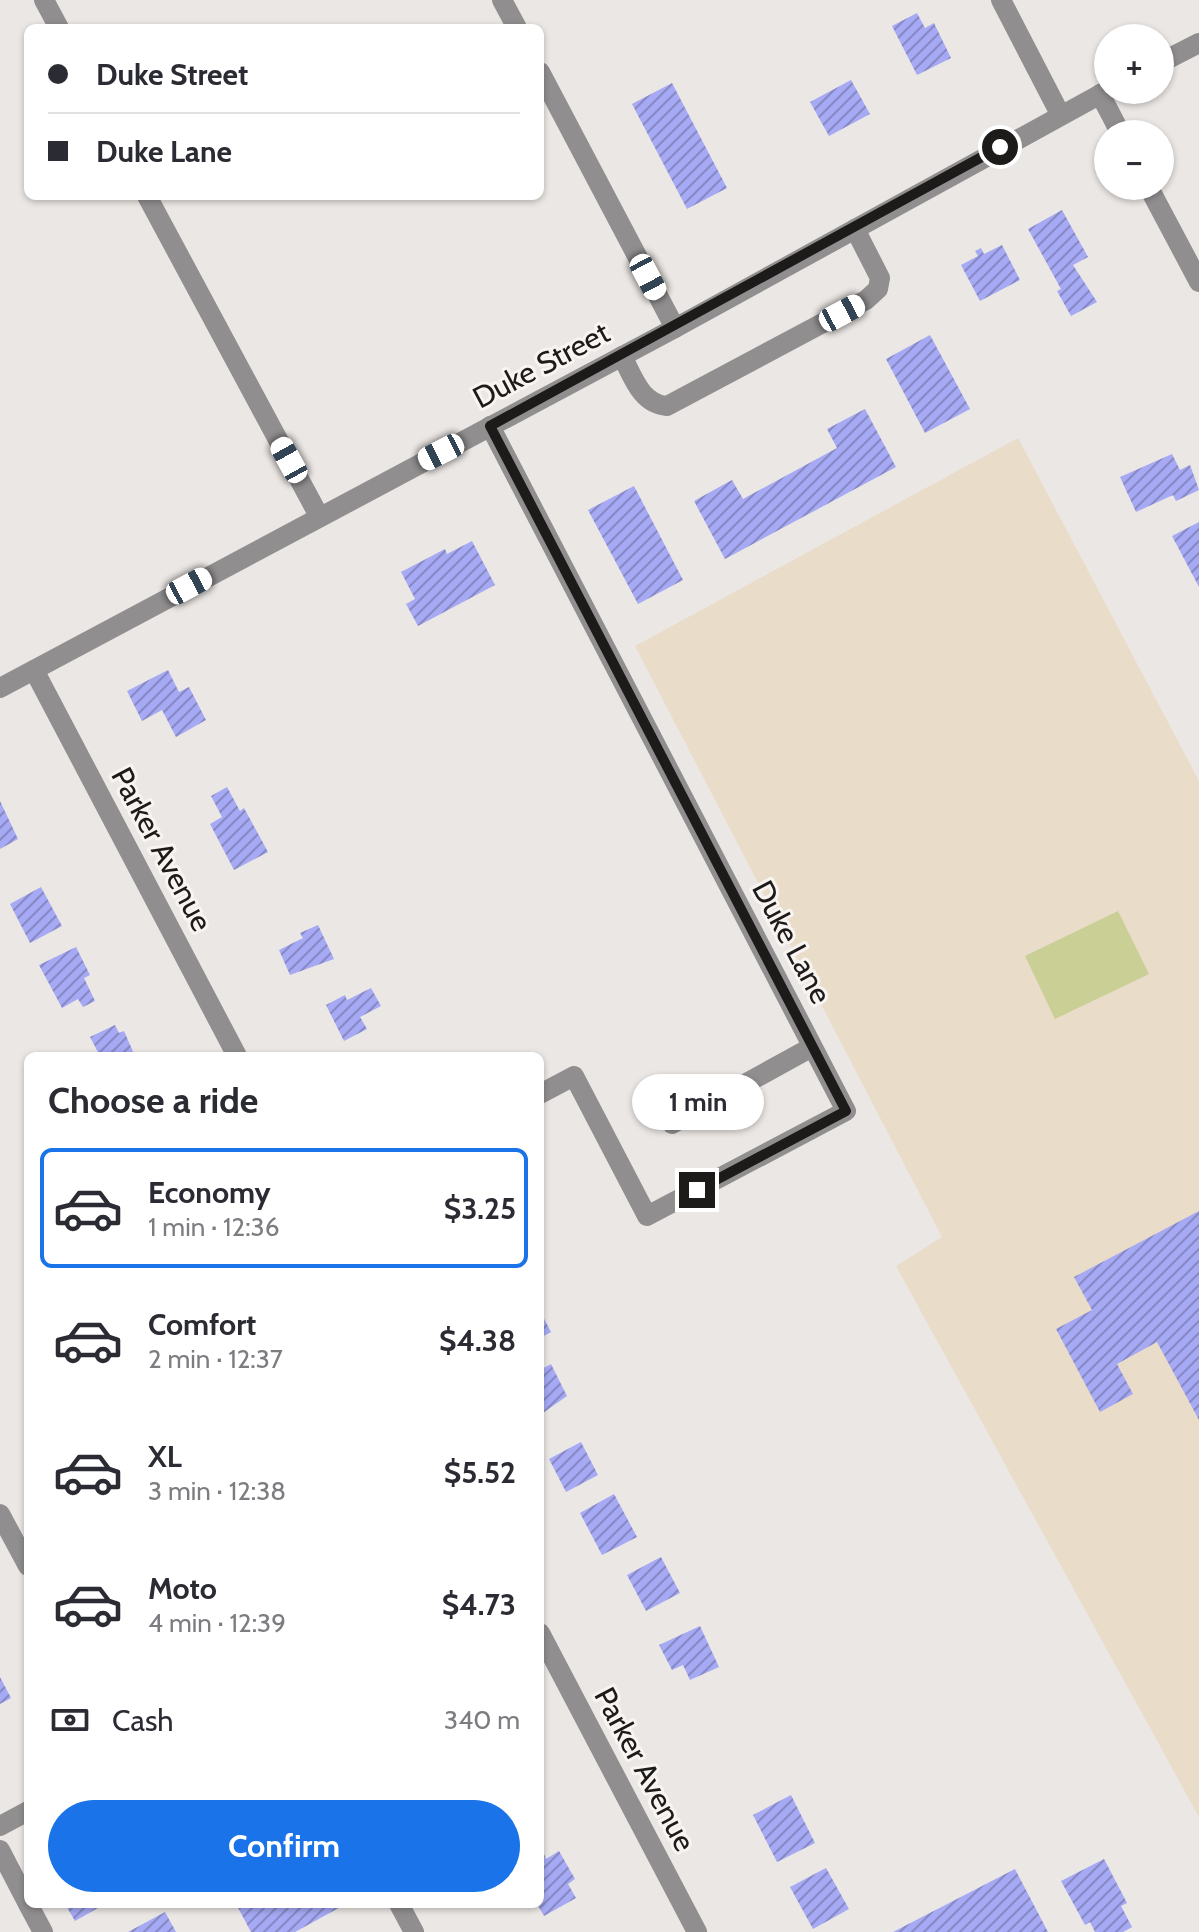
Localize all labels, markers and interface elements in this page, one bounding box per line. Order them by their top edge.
map controls [1094,24,1174,200]
button: + [1094,24,1174,104]
text: Duke Street [96,56,248,93]
button: − [1094,120,1174,200]
route start [982,129,1018,165]
text: Duke Lane [96,133,232,170]
car [626,250,670,304]
car [815,291,869,335]
street label: Duke Street [466,314,616,416]
car [414,430,468,474]
car [267,433,311,487]
car [162,564,216,608]
street label: Parker Avenue [103,761,221,937]
street label: Duke Lane [744,874,840,1010]
callout: 1 min [631,1074,763,1130]
text: Choose a ride [48,1078,258,1122]
text: 1 min [669,1086,727,1118]
icon: car [52,1172,124,1244]
route end [679,1172,715,1208]
text: Economy [148,1174,271,1211]
text: $3.25 [444,1190,516,1227]
text: 1 min · 12:36 [148,1211,279,1243]
icon: car [52,1304,124,1376]
text: Comfort [148,1306,256,1343]
text: $4.38 [439,1322,516,1359]
text: 2 min · 12:37 [148,1343,283,1375]
icon: car [52,1436,124,1508]
text: XL [148,1438,182,1475]
text: $5.52 [444,1454,516,1491]
text: 3 min · 12:38 [148,1475,286,1507]
icon: car [52,1568,124,1640]
text: Moto [148,1570,217,1607]
text: $4.73 [442,1586,516,1623]
text: 4 min · 12:39 [148,1607,286,1639]
street label: Parker Avenue [586,1681,704,1857]
icon: cash [48,1698,92,1742]
text: Cash [112,1702,174,1739]
text: 340 m [444,1704,520,1736]
button: Confirm [48,1800,520,1892]

